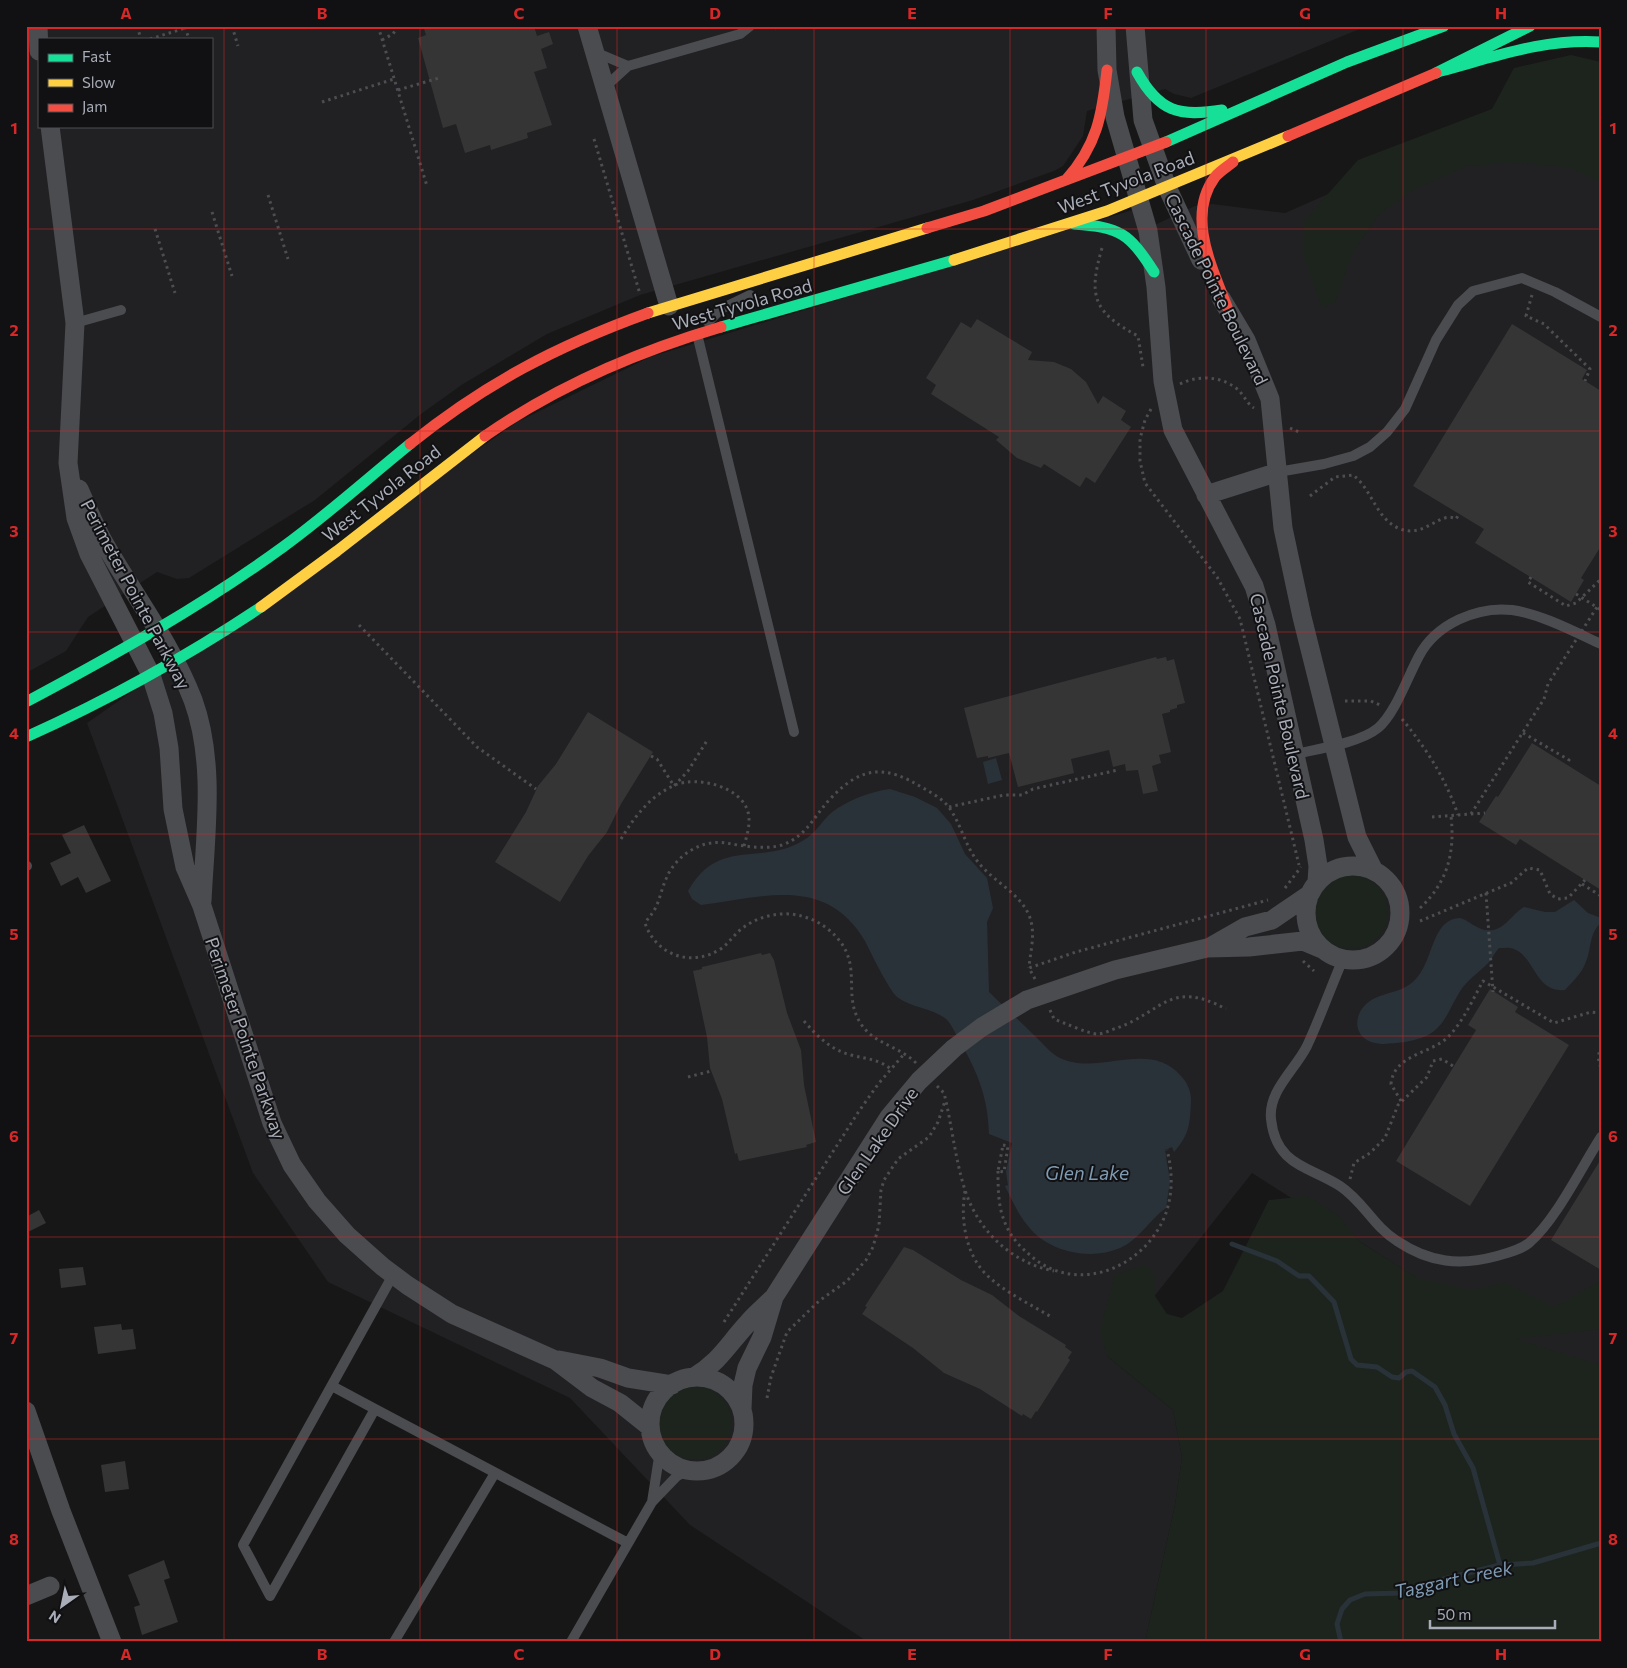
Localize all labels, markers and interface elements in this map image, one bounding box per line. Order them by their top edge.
text: A [120,3,132,22]
text: B [317,3,328,22]
text: C [514,3,525,22]
text: D [709,3,721,22]
text: E [907,3,917,22]
text: F [1103,3,1113,22]
text: G [1299,3,1311,22]
text: H [1495,3,1507,22]
legend [38,38,212,128]
text: Fast [82,47,111,65]
text: Slow [82,73,115,91]
text: Jam [82,97,107,115]
text: 1 [10,118,18,137]
text: 1 [1609,118,1617,137]
street label: West Tyvola Road [1055,146,1197,218]
street label: Cascade Pointe Boulevard [1161,190,1273,388]
street label: West Tyvola Road [670,274,814,334]
text: 2 [9,320,19,339]
text: 2 [1608,320,1618,339]
street label: West Tyvola Road [317,440,445,546]
street label: Perimeter Pointe Parkway [77,495,195,693]
text: 3 [9,521,19,540]
text: 3 [1608,521,1618,540]
street label: Cascade Pointe Boulevard [1246,591,1314,801]
text: 4 [9,723,19,742]
text: 4 [1608,723,1618,742]
text: 5 [9,924,19,943]
text: 5 [1608,924,1618,943]
street label: Perimeter Pointe Parkway [201,934,291,1142]
street label: Glen Lake Drive [832,1083,922,1199]
text: 6 [9,1126,19,1145]
text: 6 [1608,1126,1618,1145]
water label: Glen Lake [1045,1161,1129,1184]
text: 7 [10,1328,19,1347]
text: 7 [1609,1328,1618,1347]
text: 8 [9,1529,19,1548]
text: 8 [1608,1529,1618,1548]
water label: Taggart Creek [1392,1555,1515,1603]
north arrow [38,1580,88,1630]
scale bar [1430,1598,1554,1630]
text: 50 m [1437,1605,1471,1623]
text: N [46,1607,64,1627]
text: A [120,1644,132,1663]
text: B [317,1644,328,1663]
text: C [514,1644,525,1663]
text: D [709,1644,721,1663]
text: E [907,1644,917,1663]
text: F [1103,1644,1113,1663]
text: G [1299,1644,1311,1663]
text: H [1495,1644,1507,1663]

